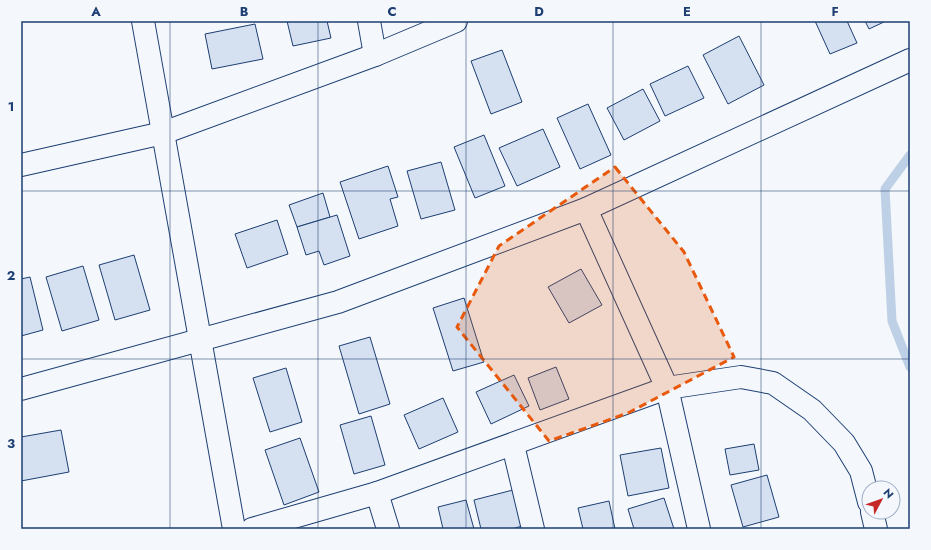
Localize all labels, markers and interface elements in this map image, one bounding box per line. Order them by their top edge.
text: A [90,2,101,21]
text: B [240,2,249,21]
text: C [387,2,397,21]
text: D [534,2,544,21]
text: E [683,2,691,21]
text: F [831,2,839,21]
text: 1 [8,97,14,116]
text: 2 [7,266,15,285]
text: 3 [7,434,15,453]
north arrow [861,480,901,520]
text: N [880,485,897,502]

